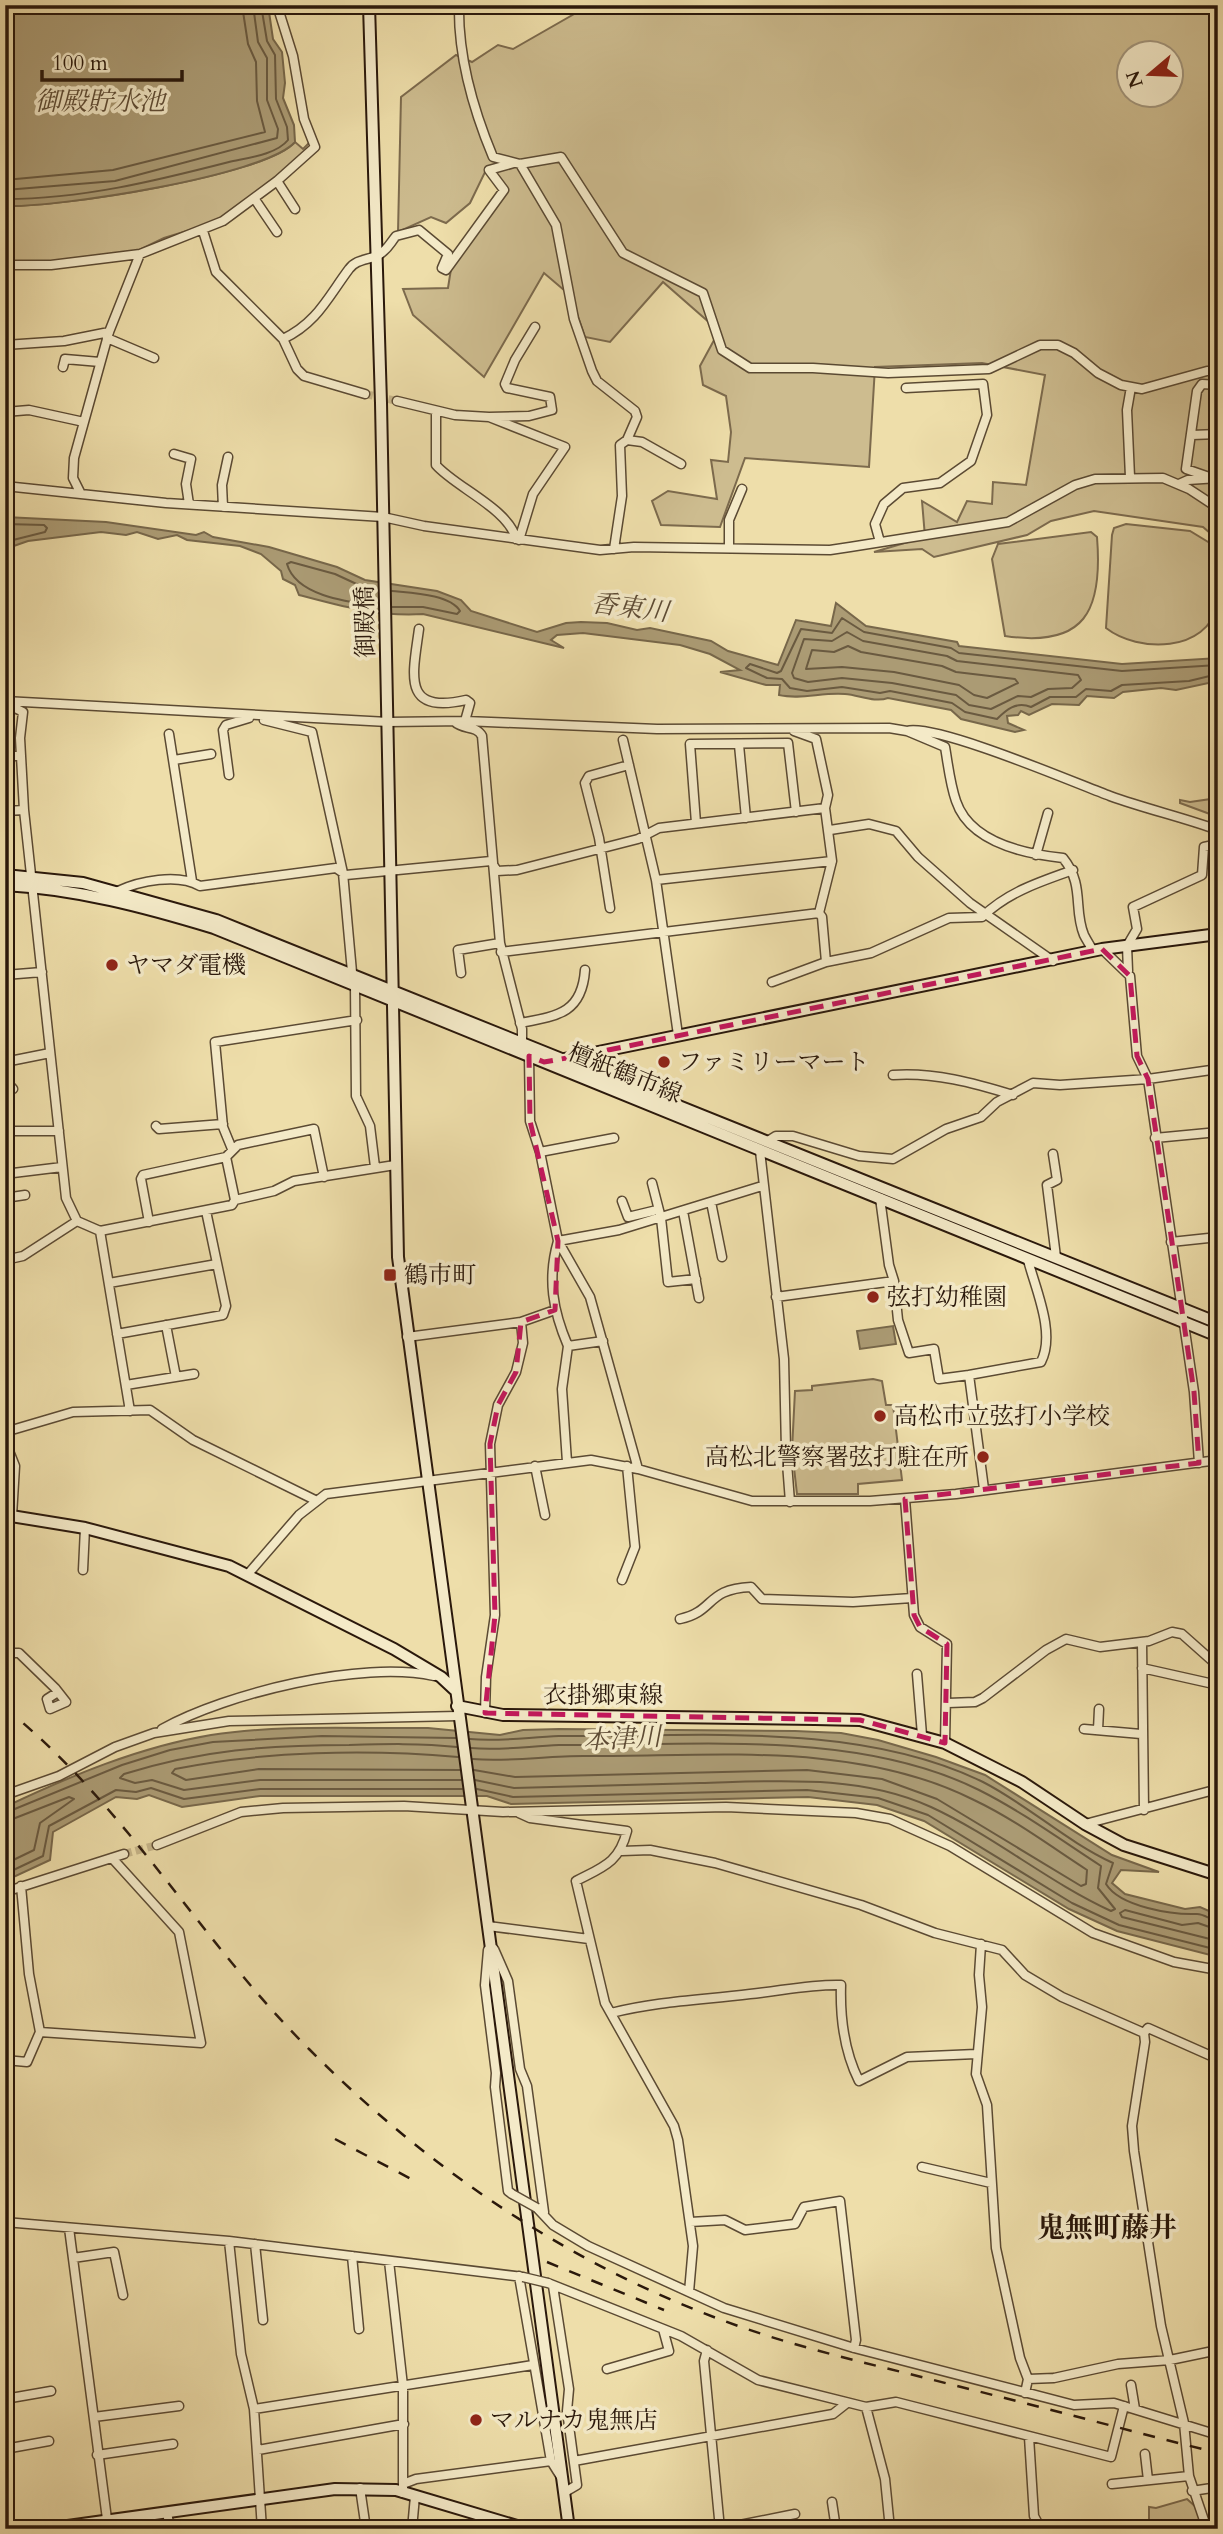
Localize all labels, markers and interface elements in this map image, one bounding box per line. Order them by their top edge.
scale bar [42,38,182,82]
north arrow [1114,38,1184,108]
text: 100 m [52,49,108,78]
text: N [1120,67,1150,91]
water label: 御殿貯水池 [35,84,168,119]
water label: 香東川 [589,585,674,630]
street label: 御殿橋 [348,586,383,658]
place label: ヤマダ電機 [126,949,246,982]
marker: ヤマダ電機 [104,957,120,973]
street label: 檀紙鶴市線 [563,1036,687,1111]
place label: ファミリーマート [678,1046,870,1079]
marker: ファミリーマート [656,1054,672,1070]
place label: 鶴市町 [404,1259,476,1292]
marker: 鶴市町 [382,1267,398,1283]
place label: 弦打幼稚園 [887,1281,1007,1314]
marker: 弦打幼稚園 [865,1289,881,1305]
place label: 高松市立弦打小学校 [894,1400,1110,1433]
marker: 高松市立弦打小学校 [872,1408,888,1424]
place label: 高松北警察署弦打駐在所 [705,1441,969,1474]
marker: 高松北警察署弦打駐在所 [975,1449,991,1465]
street label: 衣掛郷東線 [543,1679,663,1712]
water label: 本津川 [582,1719,665,1758]
district label: 鬼無町藤井 [1037,2209,1177,2247]
place label: マルナカ鬼無店 [490,2404,658,2437]
marker: マルナカ鬼無店 [468,2412,484,2428]

